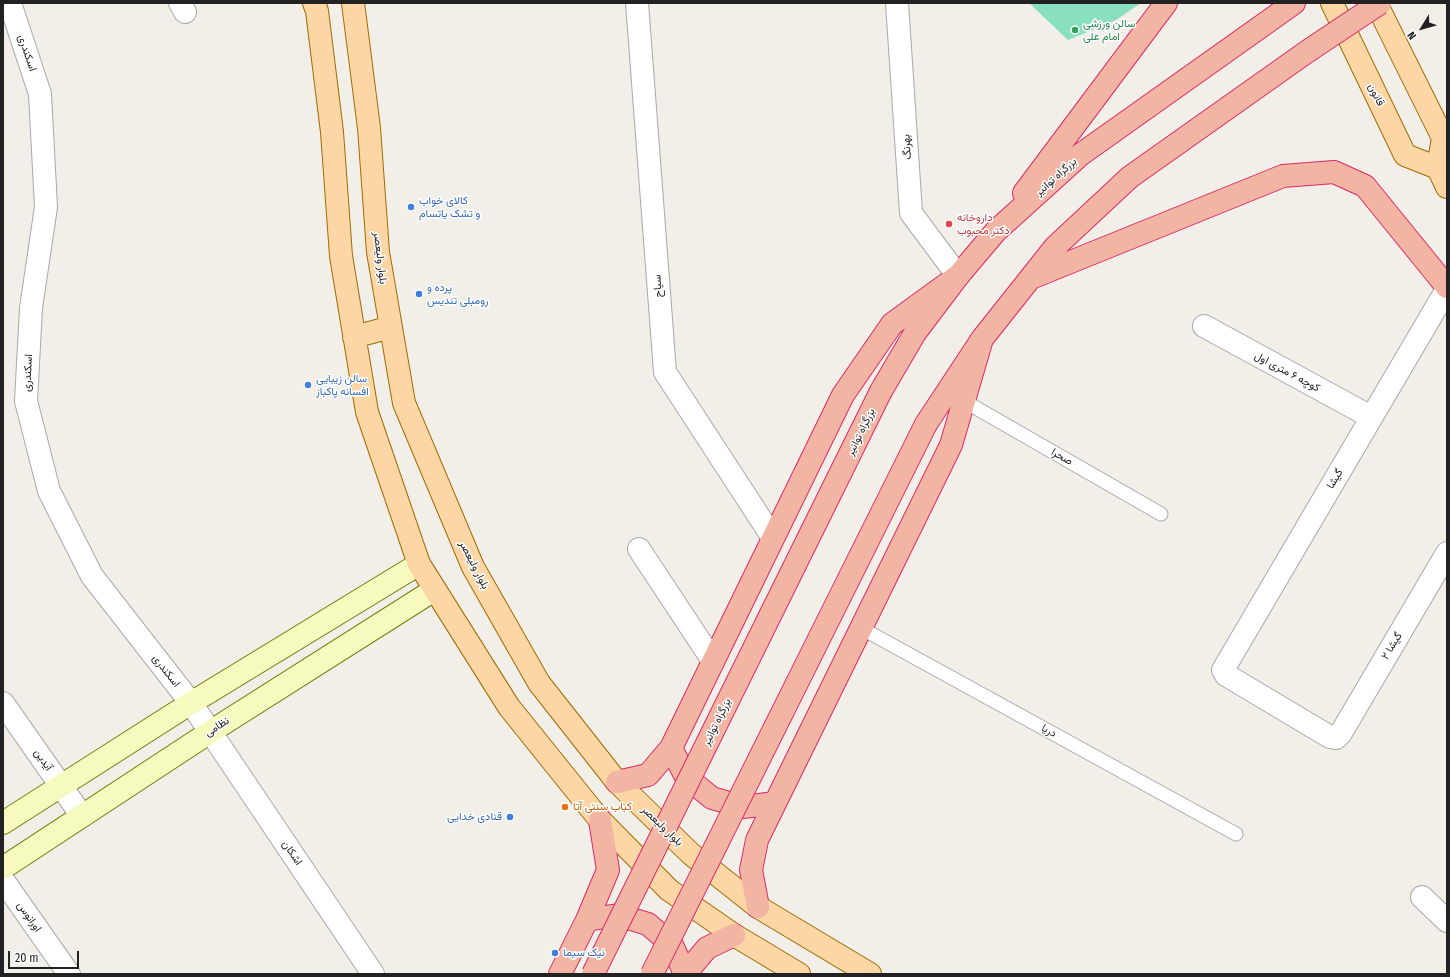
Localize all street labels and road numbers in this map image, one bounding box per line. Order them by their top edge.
street label: اسکندری [15,33,39,73]
street label: قانون [1365,82,1387,108]
street label: بهرنگ [900,134,914,160]
street label: بزرگراه توانیر [1033,155,1079,199]
street label: بلوار ولیعصر [370,231,390,285]
street label: سیاح [651,274,665,298]
street label: کوچه ۶ متری اول [1252,349,1322,395]
street label: اسکندری [20,354,36,392]
street label: بزرگراه توانیر [844,406,878,458]
street label: صحرا [1049,446,1075,468]
street label: گیشا [1324,467,1346,491]
street label: بلوار ولیعصر [456,539,492,591]
street label: گیشا ۲ [1379,630,1405,662]
street label: اسکندری [149,652,183,690]
street label: بزرگراه توانیر [700,696,734,748]
street label: نظامی [202,714,232,740]
street label: دریا [1039,722,1059,740]
street label: آیدین [31,747,55,773]
street label: بلوار ولیعصر [639,803,685,849]
street label: اشکان [279,838,305,868]
street label: اورانوس [14,899,44,935]

